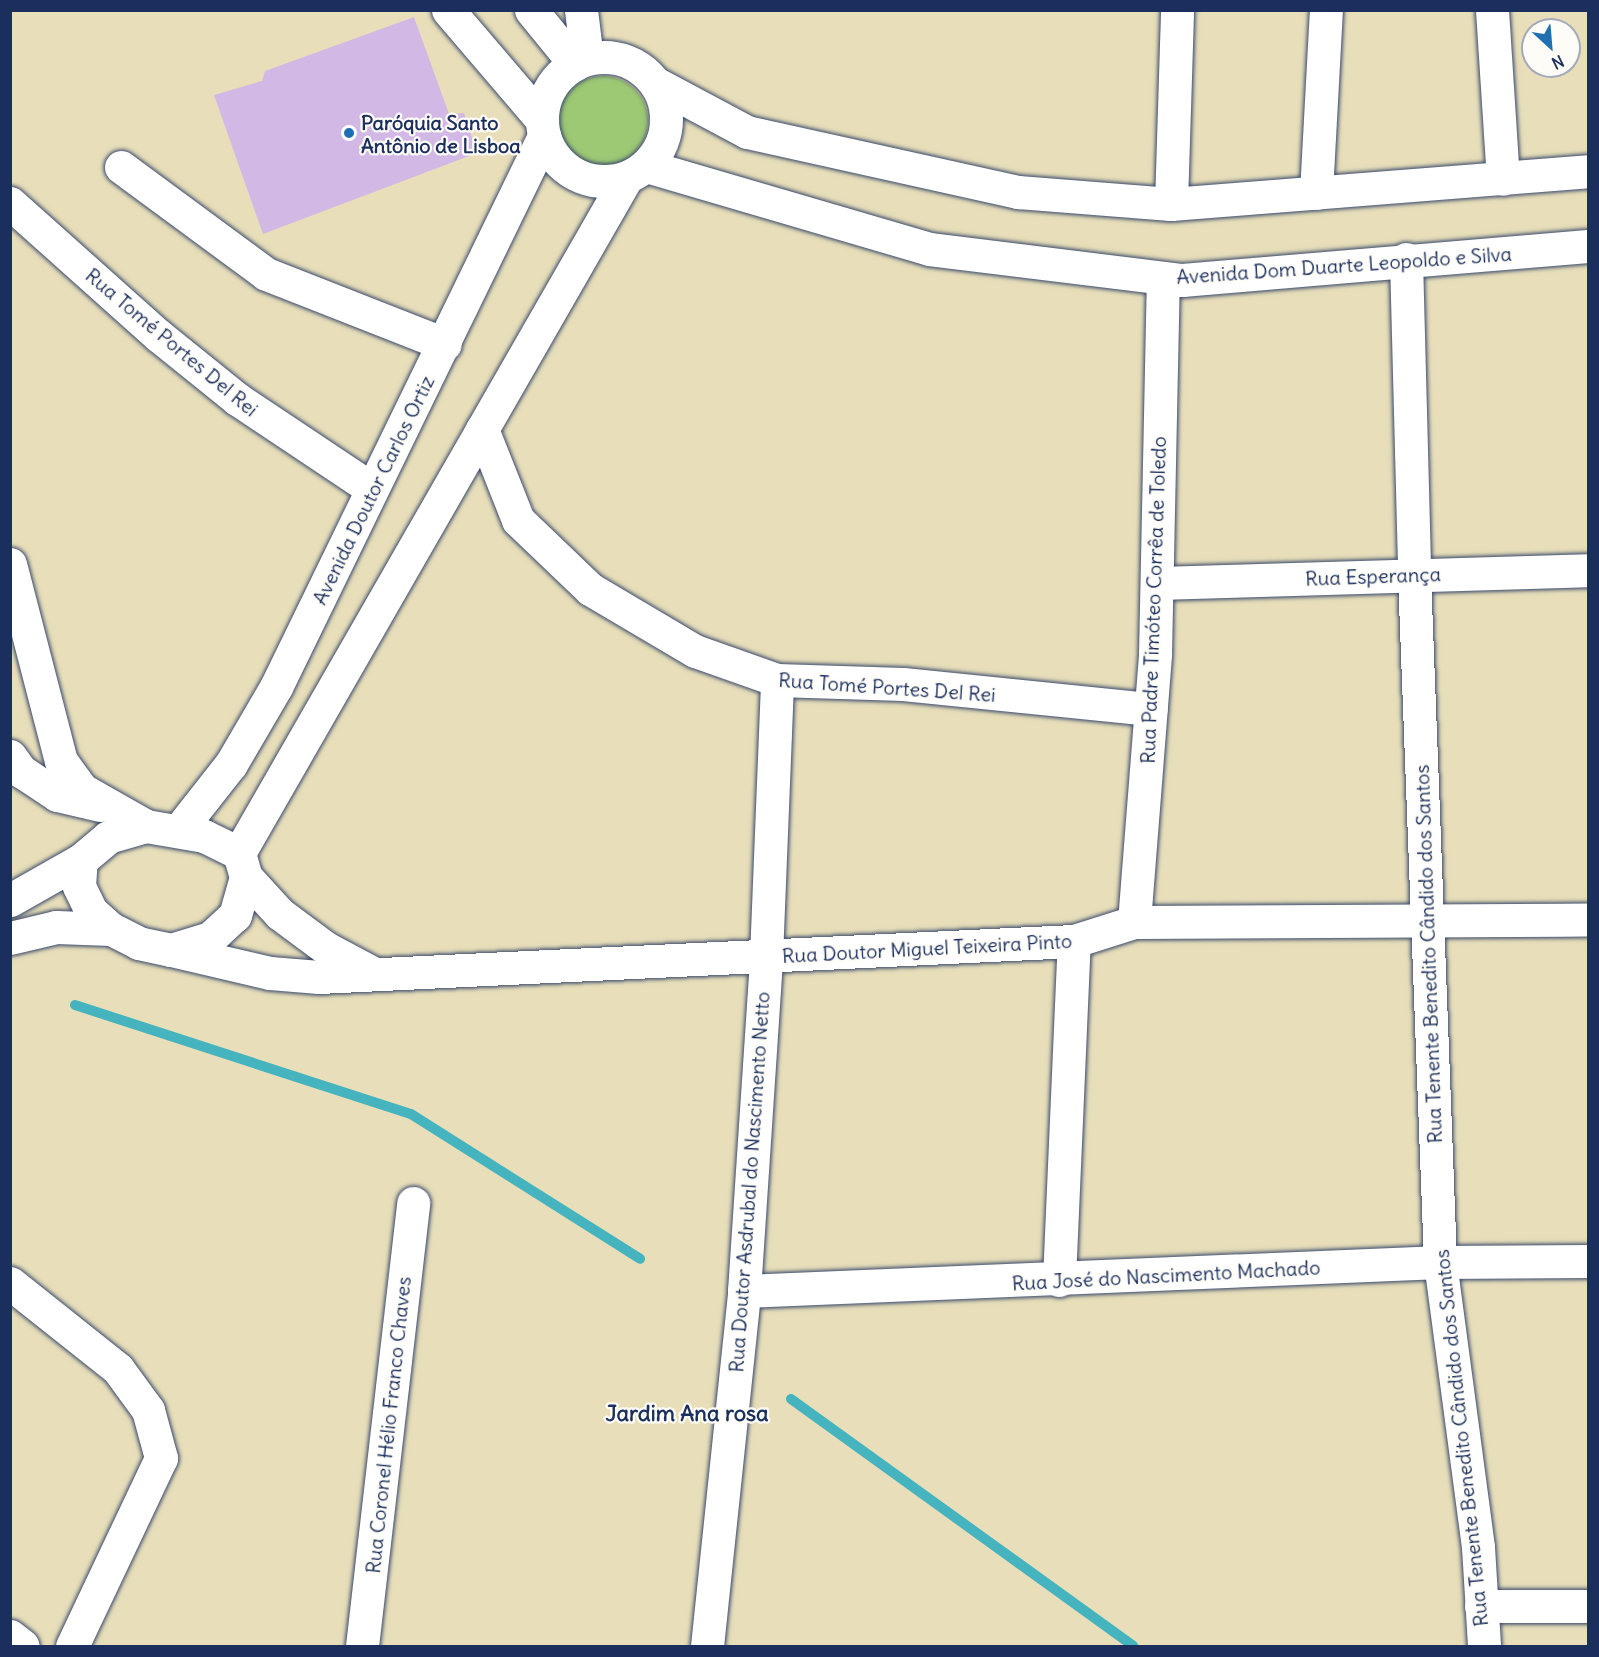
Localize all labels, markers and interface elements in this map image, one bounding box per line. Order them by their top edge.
north arrow [1521,18,1581,78]
text: N [1549,51,1567,74]
place label: Paróquia Santo Antônio de Lisboa [361,110,521,157]
marker: Paróquia Santo Antônio de Lisboa [342,126,356,140]
street label: Avenida Dom Duarte Leopoldo e Silva [1176,241,1512,289]
street label: Rua Tomé Portes Del Rei [81,263,263,421]
street label: Avenida Doutor Carlos Ortiz [307,372,439,608]
street label: Rua Padre Timóteo Corrêa de Toledo [1135,436,1171,764]
street label: Rua Esperança [1305,562,1441,590]
street label: Rua Tomé Portes Del Rei [778,667,996,707]
street label: Rua Tenente Benedito Cândido dos Santos [1409,764,1447,1144]
street label: Rua Doutor Miguel Teixeira Pinto [781,928,1073,968]
street label: Rua Doutor Asdrubal do Nascimento Netto [724,991,774,1373]
street label: Rua Tenente Benedito Cândido dos Santos [1429,1248,1493,1628]
street label: Rua José do Nascimento Machado [1011,1255,1321,1295]
street label: Rua Coronel Hélio Franco Chaves [360,1275,416,1575]
district label: Jardim Ana rosa [605,1401,769,1427]

